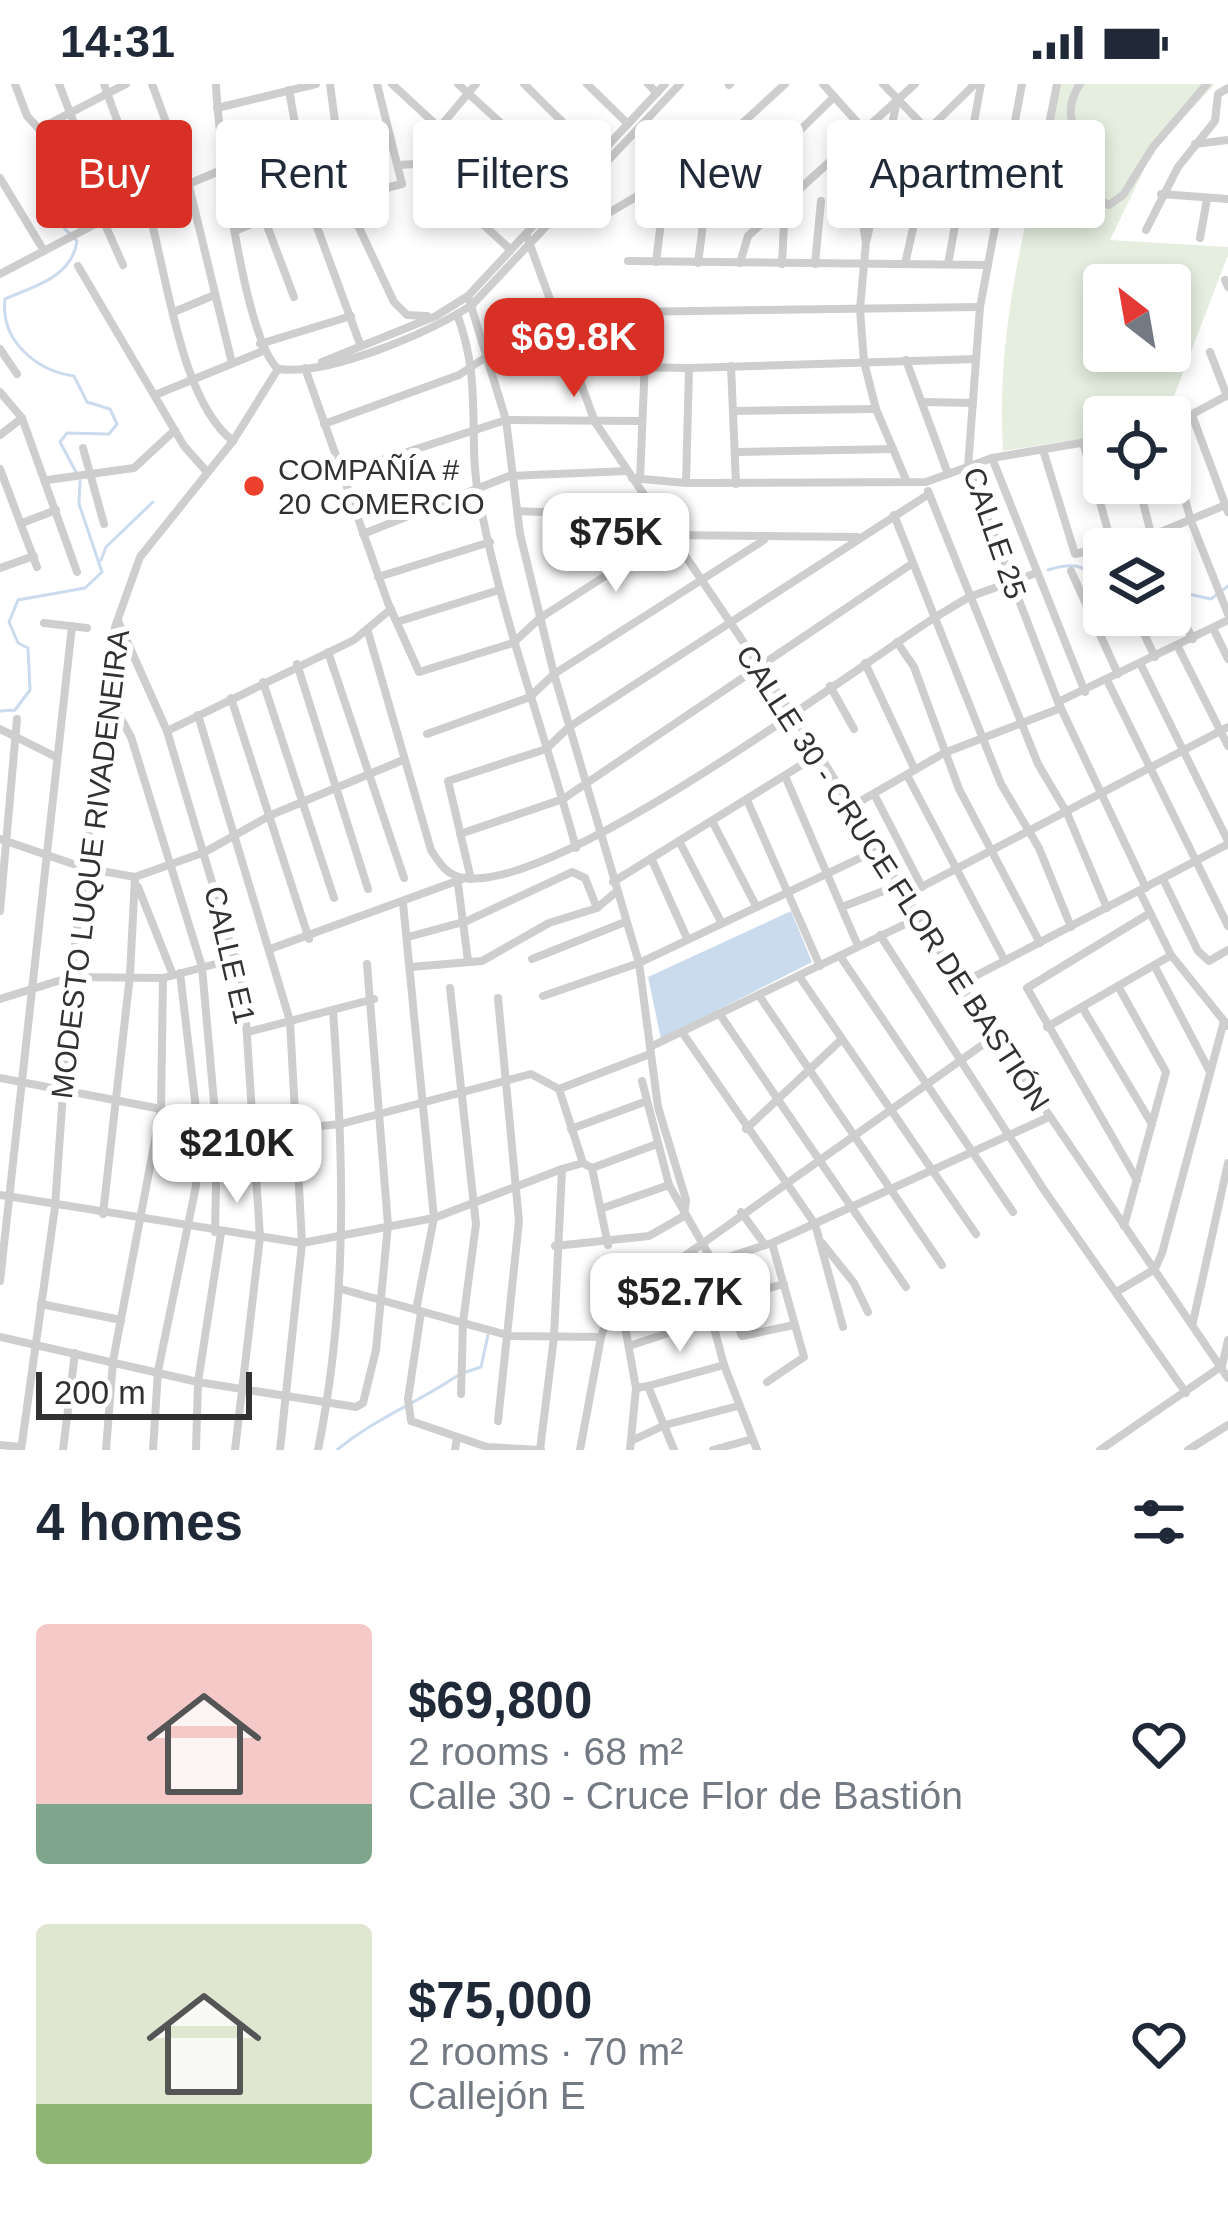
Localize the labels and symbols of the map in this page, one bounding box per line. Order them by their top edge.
north arrow [1083,264,1191,372]
pin: $69.8K [476,298,672,400]
place label: COMPAÑÍA # 20 COMERCIO [278,453,485,520]
street label: CALLE 25 [957,463,1033,603]
marker: COMPAÑÍA # 20 COMERCIO [241,473,267,499]
pin: $75K [545,493,687,595]
street label: MODESTO LUQUE RIVADENEIRA [45,628,135,1100]
street label: CALLE 30 - CRUCE FLOR DE BASTIÓN [730,639,1056,1117]
street label: CALLE E1 [198,883,262,1027]
pin: $210K [153,1104,321,1206]
pin: $52.7K [582,1253,778,1355]
scale bar [36,1366,252,1419]

